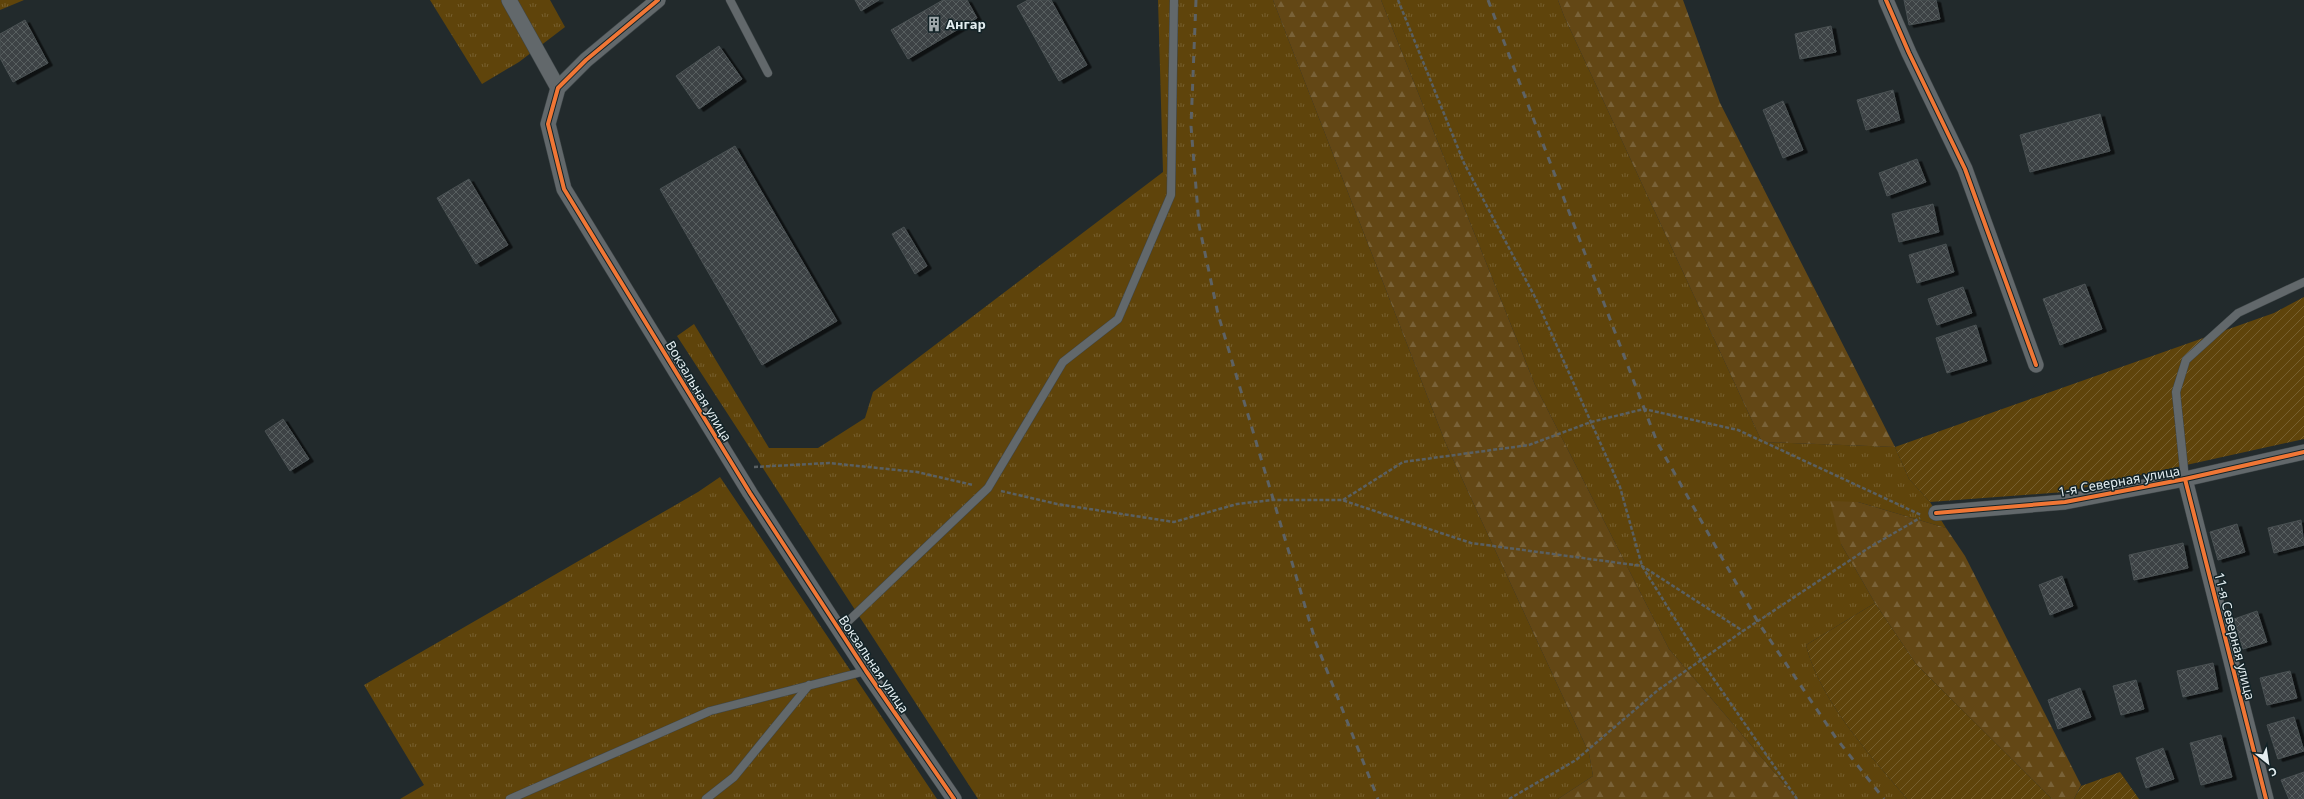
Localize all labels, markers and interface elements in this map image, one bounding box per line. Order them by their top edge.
building icon: Ангар [925,15,943,33]
place label: Ангар [946,15,986,33]
street label: Вокзальная улица [662,337,736,445]
street label: 1-я Северная улица [2057,461,2181,501]
street label: 11-я Северная улица [2210,570,2260,702]
street label: Вокзальная улица [835,612,913,716]
north arrow [2248,743,2288,783]
text: С [2266,764,2280,780]

